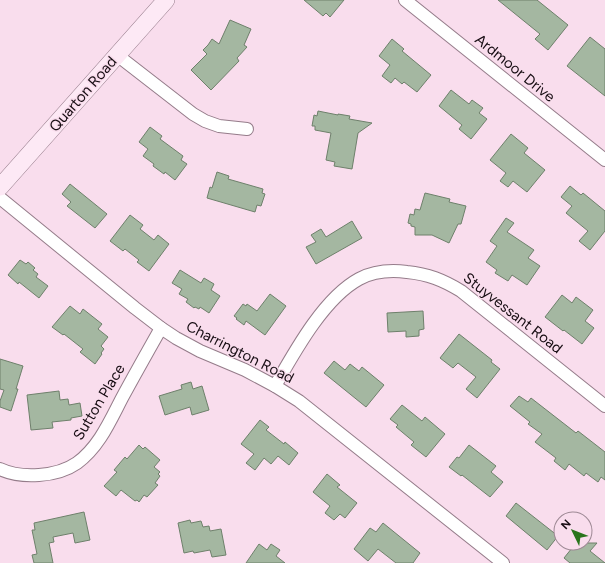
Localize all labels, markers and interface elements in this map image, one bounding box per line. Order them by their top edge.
street label: Ardmoor Drive [471,30,559,106]
street label: Quarton Road [45,53,121,135]
street label: Stuyvessant Road [460,269,566,357]
street label: Charrington Road [183,317,297,387]
street label: Sutton Place [69,361,129,443]
north arrow [553,511,593,551]
text: N [558,517,574,532]

